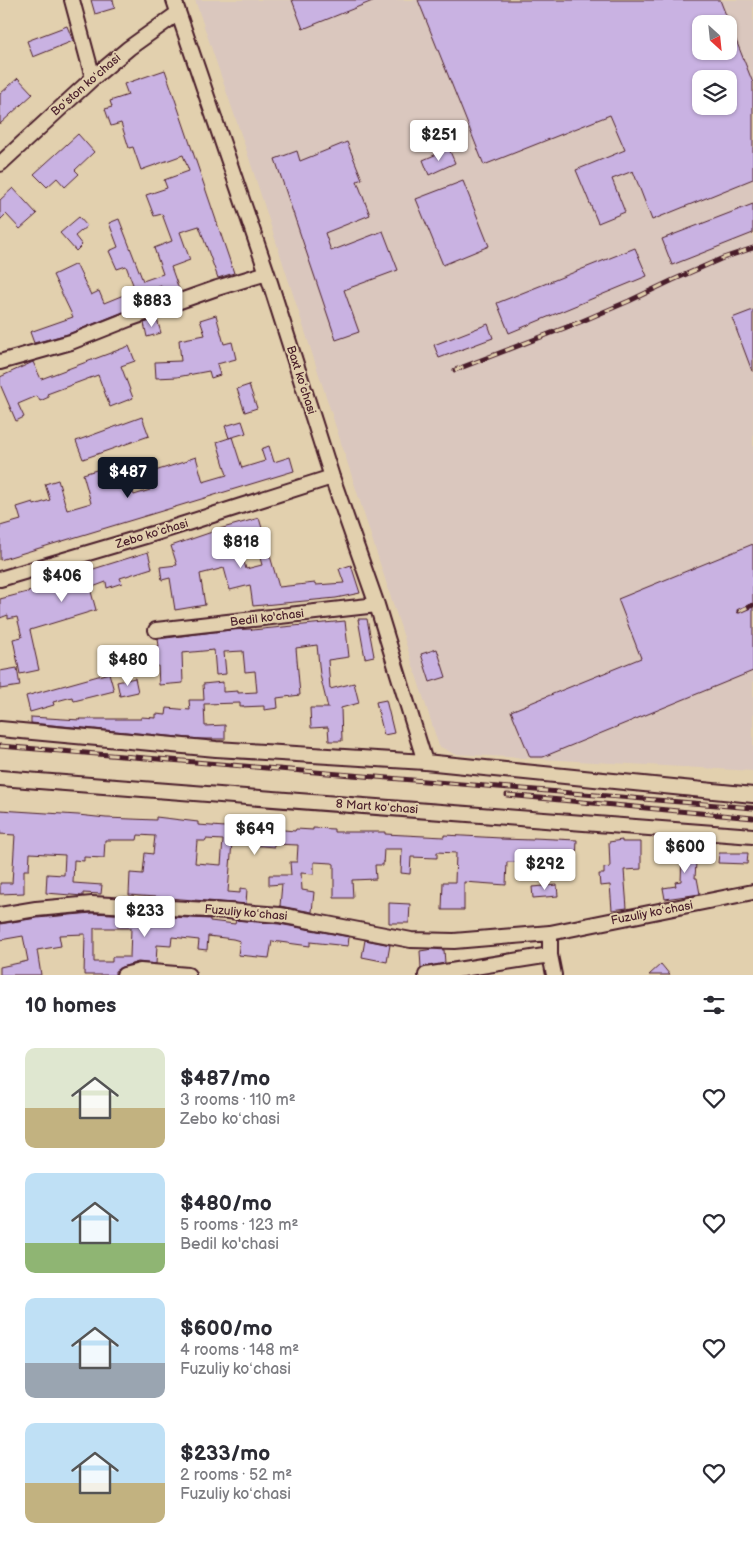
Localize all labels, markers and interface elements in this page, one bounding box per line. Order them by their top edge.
north arrow [692,15,738,60]
map controls [692,15,737,115]
street label: Boʻston koʻchasi [48,51,124,119]
button: layers [692,70,737,115]
pin: $251 [409,120,469,162]
text: $251 [421,126,457,145]
pin: $883 [122,286,182,328]
text: $883 [132,292,172,311]
street label: Baxt koʻchasi [283,344,319,416]
pin: $487 [98,456,158,499]
text: $487 [109,463,147,482]
street label: Zebo koʻchasi [113,516,190,552]
pin: $818 [211,526,271,569]
text: $818 [223,533,259,552]
pin: $406 [32,560,92,603]
text: $406 [42,567,82,586]
street label: Bedil ko'chasi [229,606,305,630]
pin: $480 [98,644,158,687]
text: $480 [108,651,148,670]
street label: 8 Mart koʻchasi [335,797,419,817]
pin: $649 [225,814,285,856]
text: $649 [235,820,275,839]
pin: $600 [655,832,715,874]
text: $600 [665,838,705,857]
pin: $292 [515,848,575,891]
text: $292 [525,855,565,874]
pin: $233 [115,896,175,938]
street label: Fuzuliy koʻchasi [610,898,694,928]
text: $233 [126,902,164,921]
street label: Fuzuliy koʻchasi [204,902,288,924]
icon: filters [700,991,728,1019]
text: 10 homes [25,993,116,1018]
text: $487/mo [180,1066,270,1091]
icon: home [65,1068,125,1128]
icon: heart [700,1084,728,1112]
text: 3 rooms · 110 m² [180,1091,296,1110]
text: Zebo koʻchasi [180,1110,280,1129]
text: $480/mo [180,1191,272,1216]
icon: home [65,1193,125,1253]
icon: heart [700,1209,728,1237]
text: 5 rooms · 123 m² [180,1216,298,1235]
text: Bedil ko'chasi [180,1235,279,1254]
text: $600/mo [180,1316,272,1341]
icon: home [65,1318,125,1378]
icon: heart [700,1334,728,1362]
text: 4 rooms · 148 m² [180,1341,299,1360]
text: Fuzuliy koʻchasi [180,1360,291,1379]
text: $233/mo [180,1441,270,1466]
icon: home [65,1443,125,1503]
icon: heart [700,1459,728,1487]
text: 2 rooms · 52 m² [180,1466,292,1485]
text: Fuzuliy koʻchasi [180,1485,291,1504]

